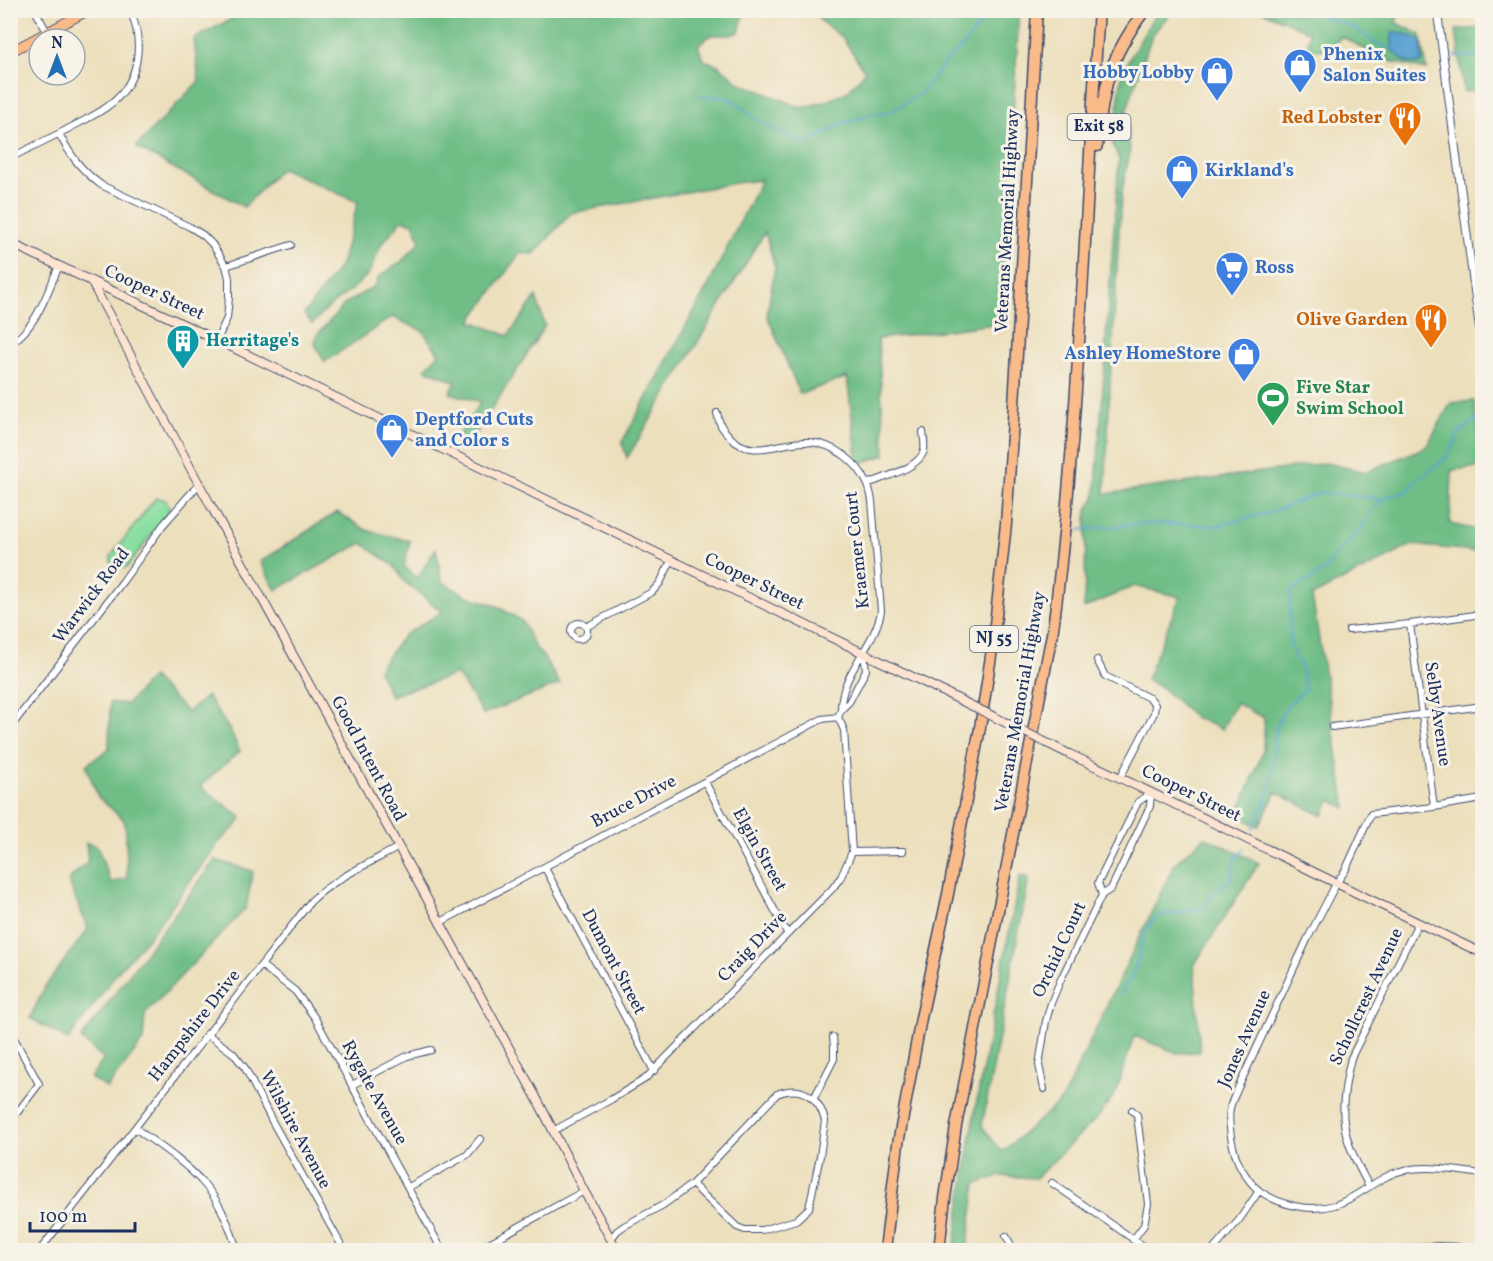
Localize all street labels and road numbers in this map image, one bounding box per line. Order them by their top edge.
street label: Veterans Memorial Highway [990,108,1026,334]
road number: Exit 58 [1068,114,1130,140]
street label: Cooper Street [100,259,208,327]
street label: Kraemer Court [839,490,877,610]
street label: Warwick Road [48,543,136,649]
street label: Cooper Street [700,547,808,617]
street label: Veterans Memorial Highway [989,589,1053,814]
road number: NJ 55 [970,626,1018,652]
street label: Selby Avenue [1417,660,1457,768]
street label: Good Intent Road [324,692,412,826]
street label: Cooper Street [1137,759,1245,829]
street label: Bruce Drive [587,769,681,835]
street label: Elgin Street [726,804,792,896]
street label: Orchid Court [1027,898,1093,1002]
street label: Dumont Street [575,905,651,1019]
street label: Craig Drive [713,906,793,988]
street label: Schollcrest Avenue [1324,924,1410,1070]
street label: Hampshire Drive [143,965,247,1087]
street label: Jones Avenue [1212,986,1278,1092]
street label: Rygate Avenue [335,1036,413,1150]
street label: Wilshire Avenue [253,1066,337,1194]

